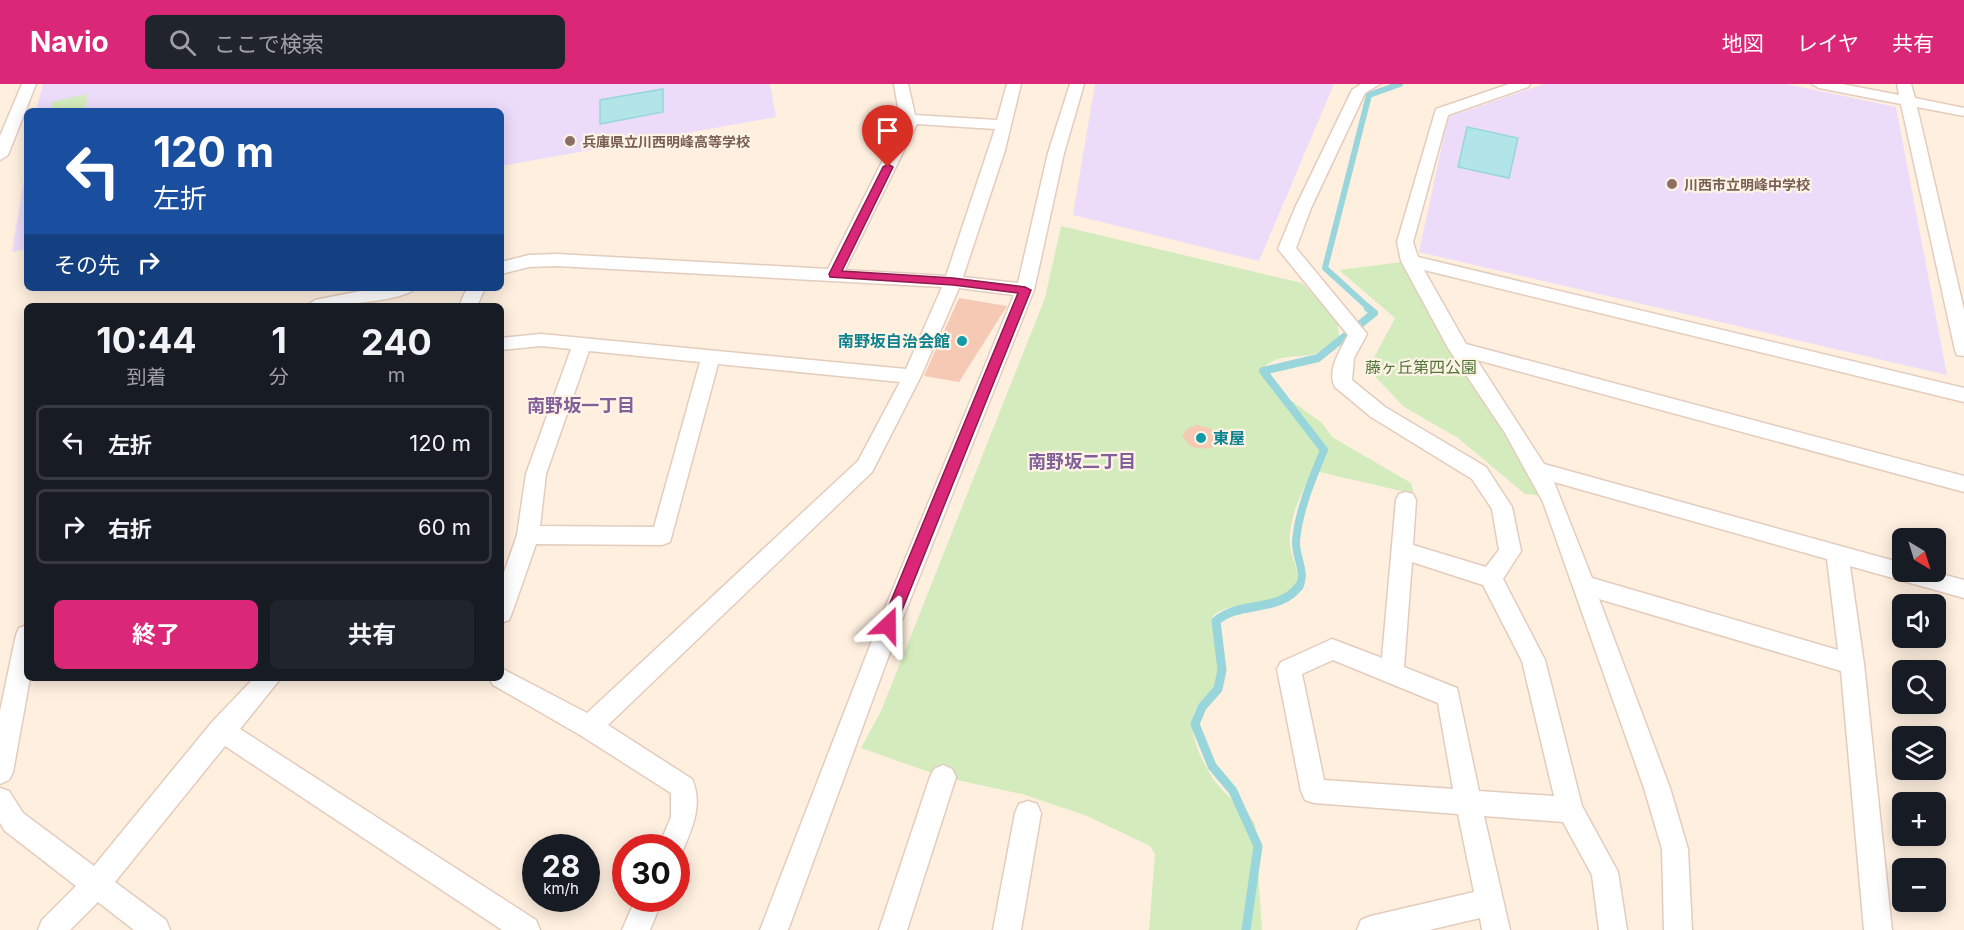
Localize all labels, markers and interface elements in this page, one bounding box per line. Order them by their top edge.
search box [145,15,565,69]
text: Navio [30,25,109,59]
icon: search [166,26,199,59]
text: ここで検索 [214,31,324,57]
text: 地図 [1722,31,1764,56]
text: レイヤ [1797,31,1859,56]
text: 共有 [1892,31,1934,56]
pin [862,105,913,167]
icon: arrive [871,114,904,147]
text: 120 m [153,126,274,177]
icon: left [54,132,132,210]
place label: 兵庫県立川西明峰高等学校 [582,133,750,150]
marker: 兵庫県立川西明峰高等学校 [563,134,577,148]
place label: 川西市立明峰中学校 [1684,176,1810,193]
marker: 川西市立明峰中学校 [1665,177,1679,191]
text: 左折 [153,182,207,215]
icon: right [132,246,165,279]
text: その先 [54,252,120,278]
text: 10:44 [96,318,197,362]
text: 1 [271,318,287,362]
text: 240 [361,320,432,364]
place label: 南野坂自治会館 [838,331,950,351]
marker: 南野坂自治会館 [955,334,969,348]
park label: 藤ヶ丘第四公園 [1365,357,1477,377]
text: m [388,363,405,387]
text: 到着 [126,365,166,389]
text: 分 [269,365,289,389]
district label: 南野坂一丁目 [527,395,635,416]
icon: left [57,426,90,459]
place label: 東屋 [1213,428,1245,448]
text: 120 m [409,430,471,456]
marker: 東屋 [1194,431,1208,445]
text: 左折 [108,432,152,458]
district label: 南野坂二丁目 [1028,451,1136,472]
icon: right [57,510,90,543]
text: 60 m [418,514,471,540]
text: 右折 [108,516,152,542]
north arrow [1892,528,1946,582]
map controls [1892,528,1946,912]
position arrow [856,593,920,657]
button: sound [1892,594,1946,648]
button: 終了 [54,600,258,669]
button: 共有 [270,600,474,669]
button: search [1892,660,1946,714]
button: layers [1892,726,1946,780]
button: + [1892,792,1946,846]
speed limit sign: 30 [612,834,690,912]
text: 28 [542,848,580,884]
button: − [1892,858,1946,912]
text: km/h [543,879,579,898]

